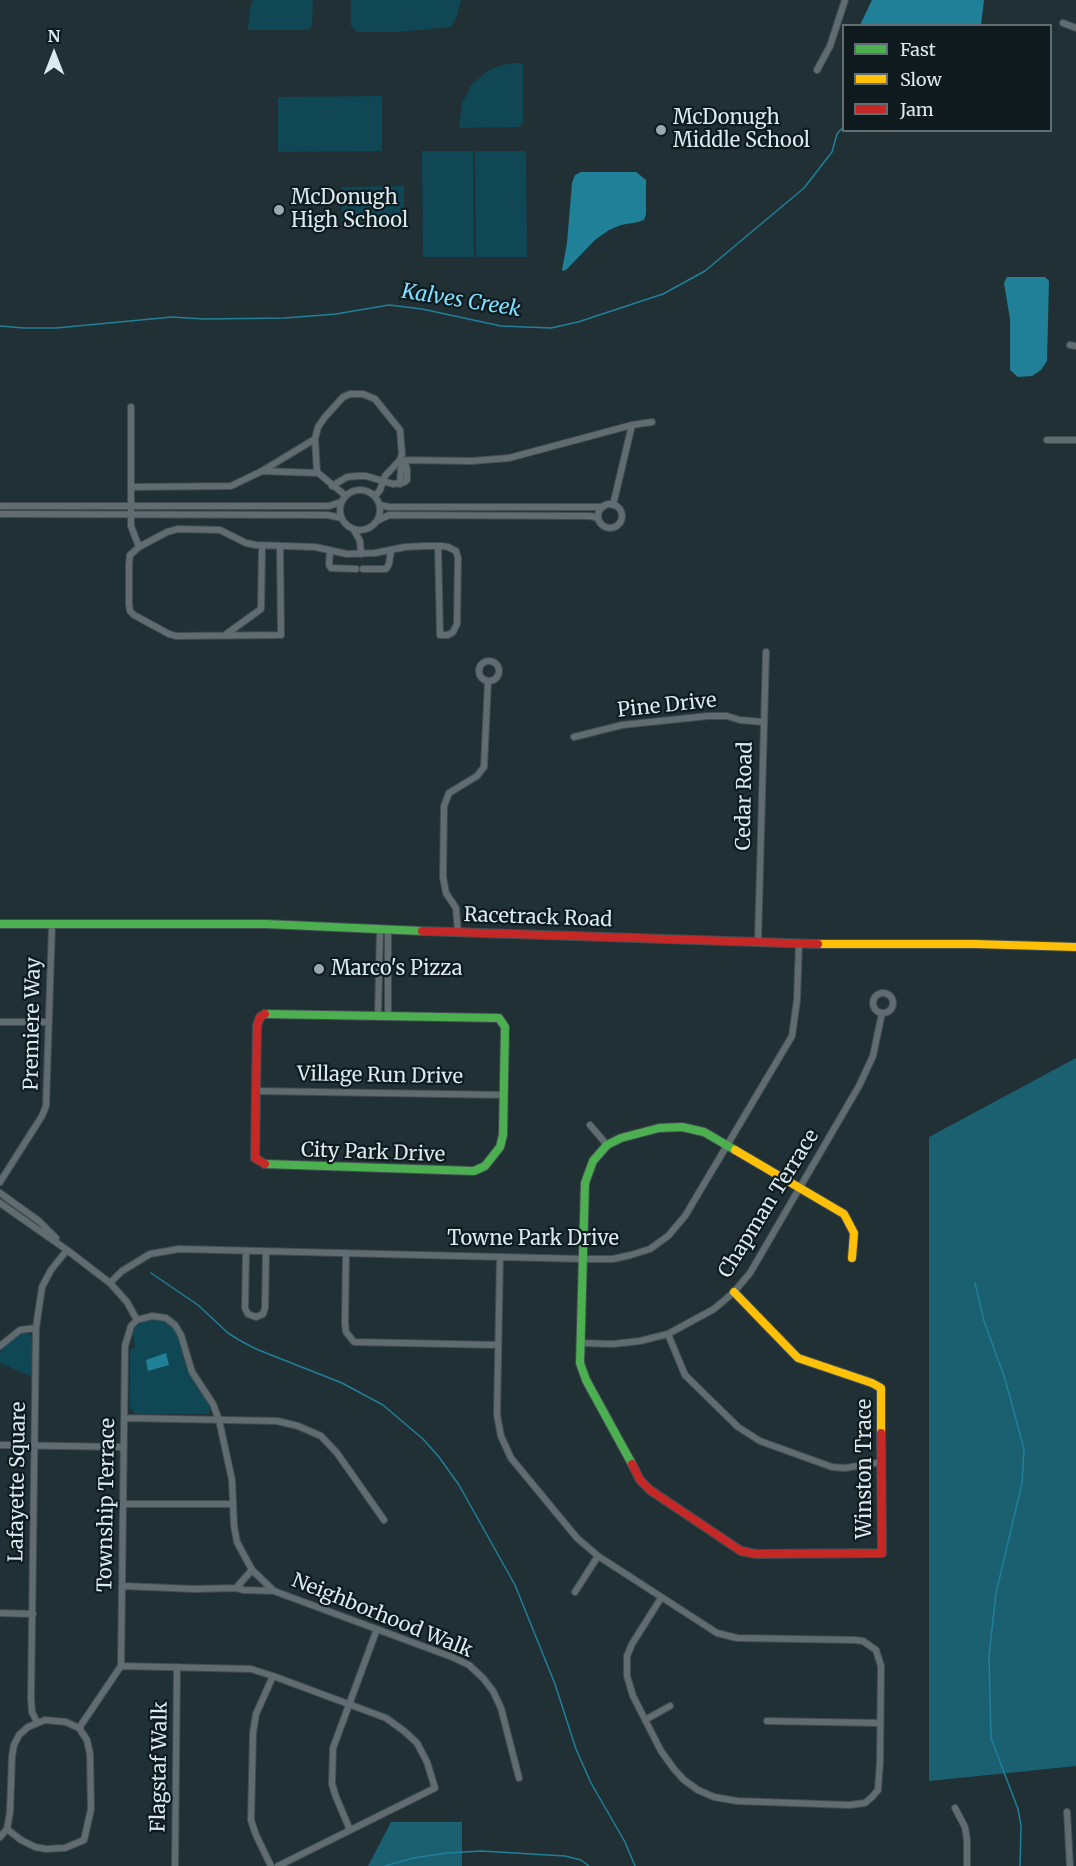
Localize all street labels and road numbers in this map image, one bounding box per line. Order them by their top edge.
street label: Pine Drive [616,689,718,723]
street label: Cedar Road [732,741,758,851]
street label: Racetrack Road [463,903,613,933]
street label: Premiere Way [20,957,46,1091]
street label: Village Run Drive [297,1063,463,1089]
street label: Chapman Terrace [714,1125,824,1283]
street label: City Park Drive [300,1138,446,1168]
street label: Towne Park Drive [447,1227,619,1251]
street label: Winston Trace [853,1399,877,1539]
street label: Lafayette Square [5,1402,31,1562]
street label: Township Terrace [93,1418,121,1592]
street label: Neighborhood Walk [288,1569,476,1663]
street label: Flagstaf Walk [147,1701,173,1833]

